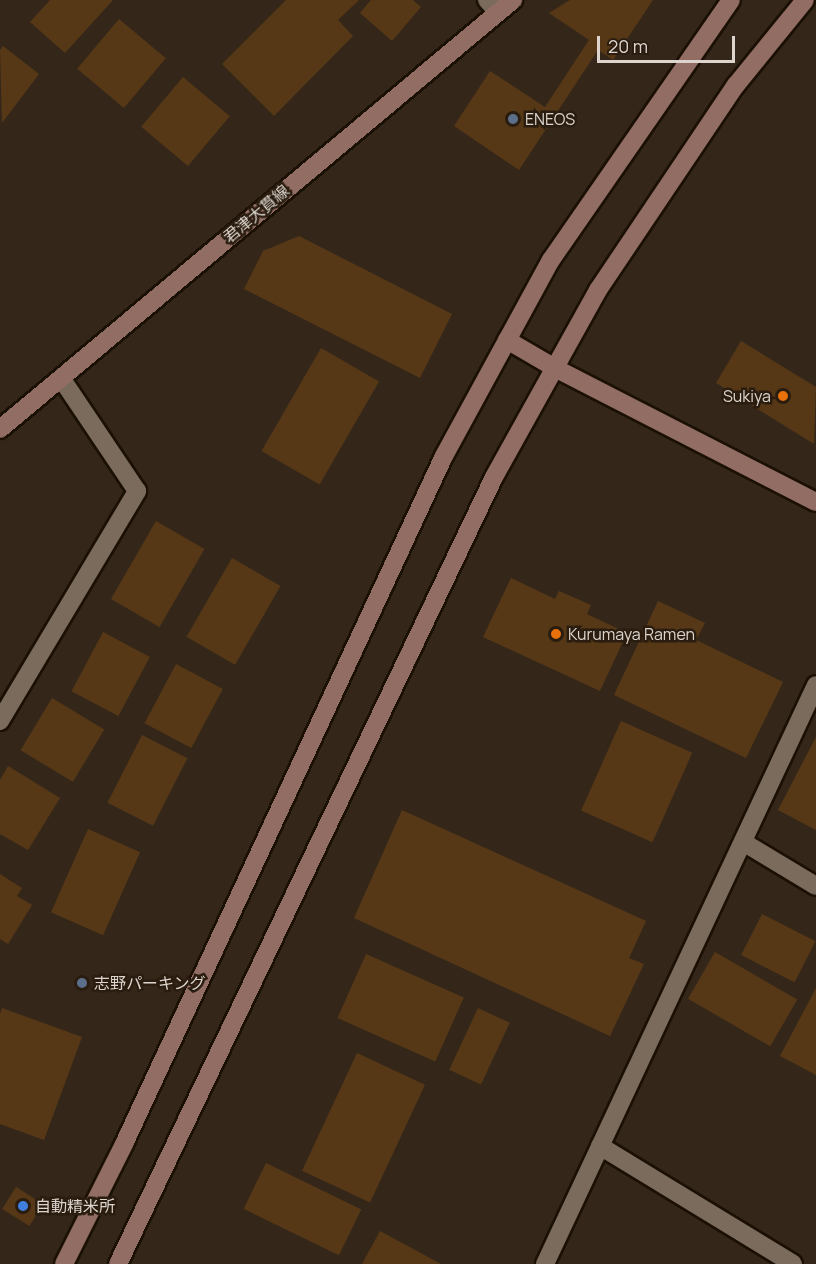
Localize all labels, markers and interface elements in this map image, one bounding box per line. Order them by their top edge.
scale bar [600,24,738,62]
text: 20 m [608,34,648,58]
place label: ENEOS [525,109,575,129]
marker: ENEOS [506,112,520,126]
street label: 君津大貫線 [219,181,293,247]
place label: Sukiya [723,386,771,406]
marker: Sukiya [776,389,790,403]
place label: Kurumaya Ramen [568,624,695,644]
marker: Kurumaya Ramen [549,627,563,641]
place label: 志野パーキング [94,973,206,993]
marker: 志野パーキング [75,976,89,990]
place label: 自動精米所 [35,1196,115,1216]
marker: 自動精米所 [16,1199,30,1213]

